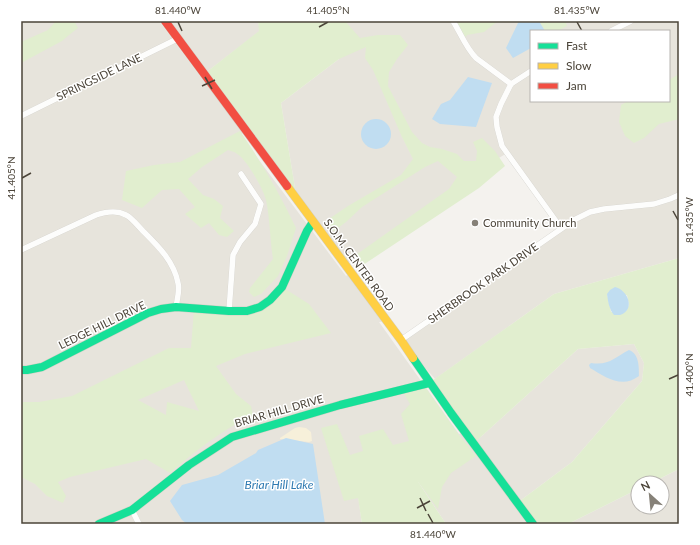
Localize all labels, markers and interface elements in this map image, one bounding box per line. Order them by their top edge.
text: 81.440°W [155,4,202,16]
text: 41.405°N [306,4,350,16]
text: 81.435°W [554,4,601,16]
legend [530,30,670,102]
text: Fast [566,38,588,53]
street label: SPRINGSIDE LANE [54,50,144,103]
text: Slow [566,58,592,73]
text: Jam [566,78,587,93]
text: 41.405°N [5,156,17,200]
text: 81.435°W [683,196,695,243]
street label: S.O.M. CENTER ROAD [322,216,397,313]
place label: Community Church [483,216,576,229]
marker: Community Church [470,218,480,228]
street label: SHERBROOK PARK DRIVE [425,239,540,326]
street label: LEDGE HILL DRIVE [56,298,147,351]
text: 41.400°N [683,353,695,397]
street label: BRIAR HILL DRIVE [233,392,325,429]
north arrow [630,475,670,515]
water label: Briar Hill Lake [245,477,314,492]
text: N [639,478,652,493]
text: 81.440°W [410,528,457,540]

